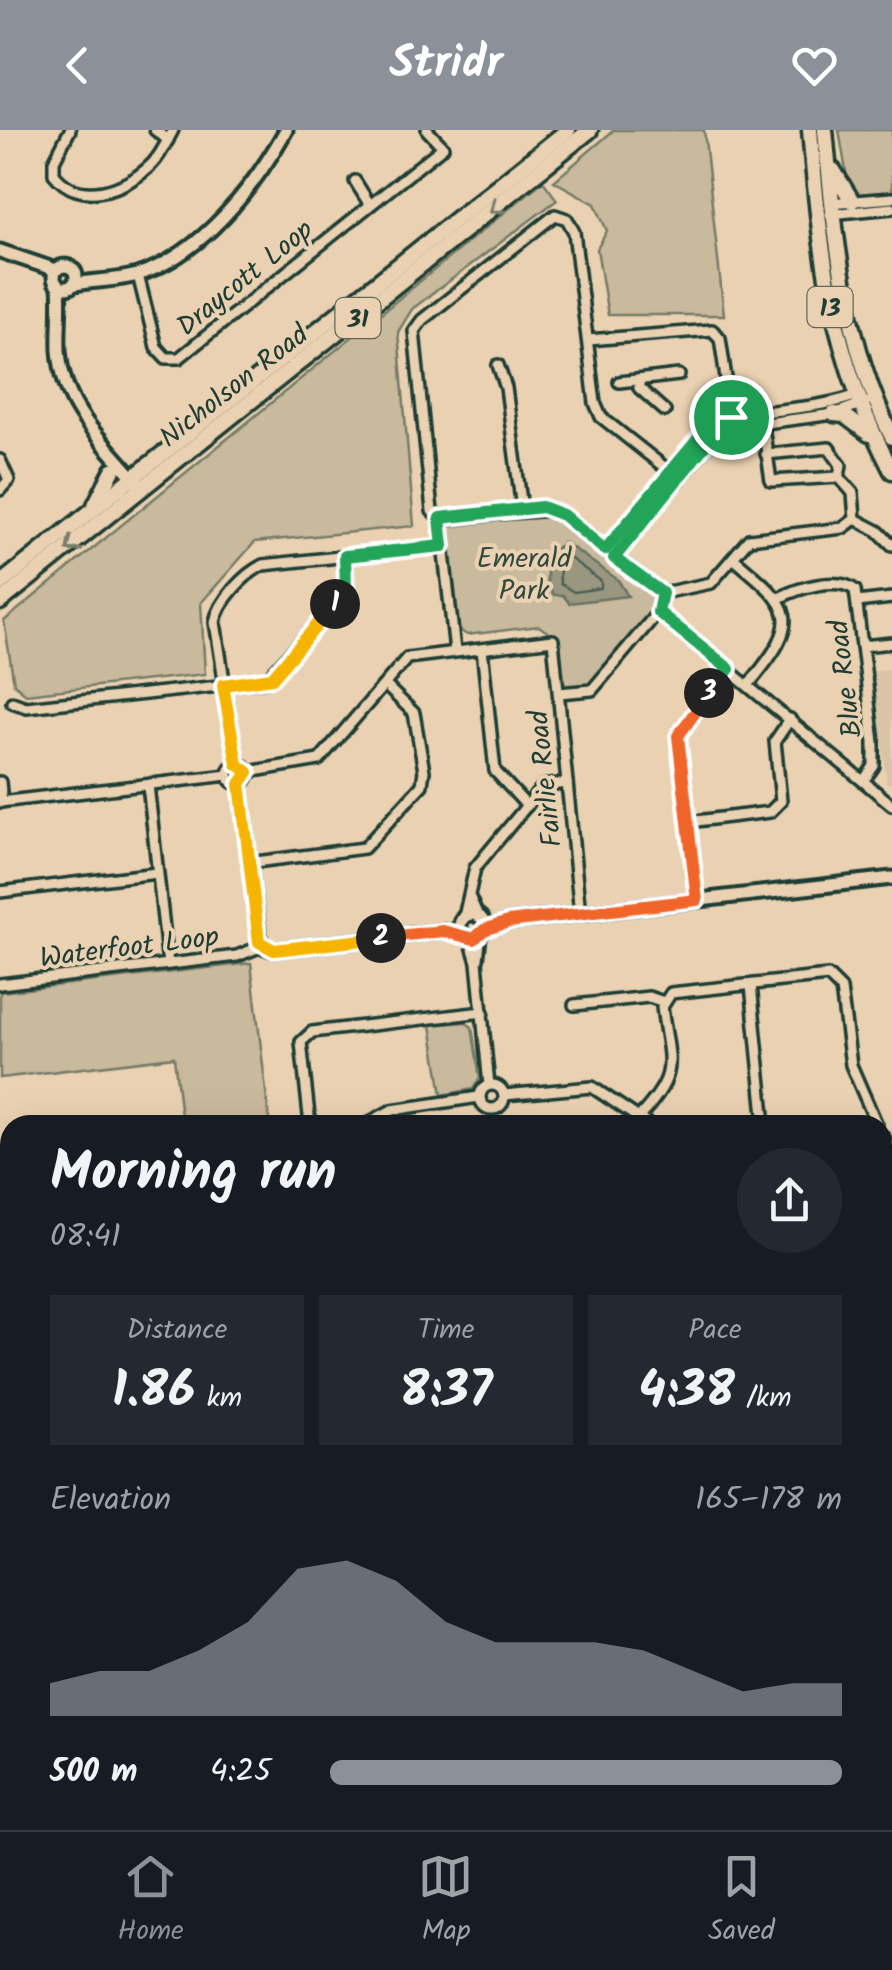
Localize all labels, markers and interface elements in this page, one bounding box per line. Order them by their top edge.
text: Stridr [389,29,503,101]
icon: back [50,38,105,93]
icon: heart [787,38,842,93]
one-way arrow [489,196,507,213]
street label: Draycott Loop [167,209,324,349]
road number: 13 [808,287,852,327]
road number: 31 [336,298,380,338]
street label: Nicholson Road [150,313,320,460]
pin [689,375,774,460]
icon: arrive [704,390,759,445]
one-way arrow [65,534,83,552]
park label: Emerald Park [477,537,572,614]
pin: 1 [310,579,360,629]
text: 1 [331,581,339,626]
street label: Blue Road [817,616,876,740]
pin: 3 [684,668,734,718]
text: 3 [701,670,717,715]
street label: Fairlie Road [517,707,576,849]
pin: 2 [356,913,406,963]
street label: Waterfoot Loop [37,915,221,982]
text: 2 [373,915,389,960]
text: Morning run [50,1131,337,1218]
button: share [737,1148,842,1253]
text: 08:41 [50,1212,121,1263]
text: Distance [127,1308,227,1353]
text: Time [418,1308,474,1353]
text: Pace [688,1308,742,1353]
text: 1.86 [112,1353,195,1433]
text: 8:37 [400,1353,492,1433]
text: 4:38 [639,1353,735,1433]
text: km [195,1376,242,1421]
text: /km [735,1376,791,1421]
text: Elevation [50,1475,171,1526]
text: 165–178 m [695,1475,842,1526]
text: 500 m [50,1747,138,1798]
text: 4:25 [210,1747,271,1798]
tab: Home [117,1849,184,1954]
tab: Map [418,1849,473,1954]
tab: Saved [708,1849,775,1954]

